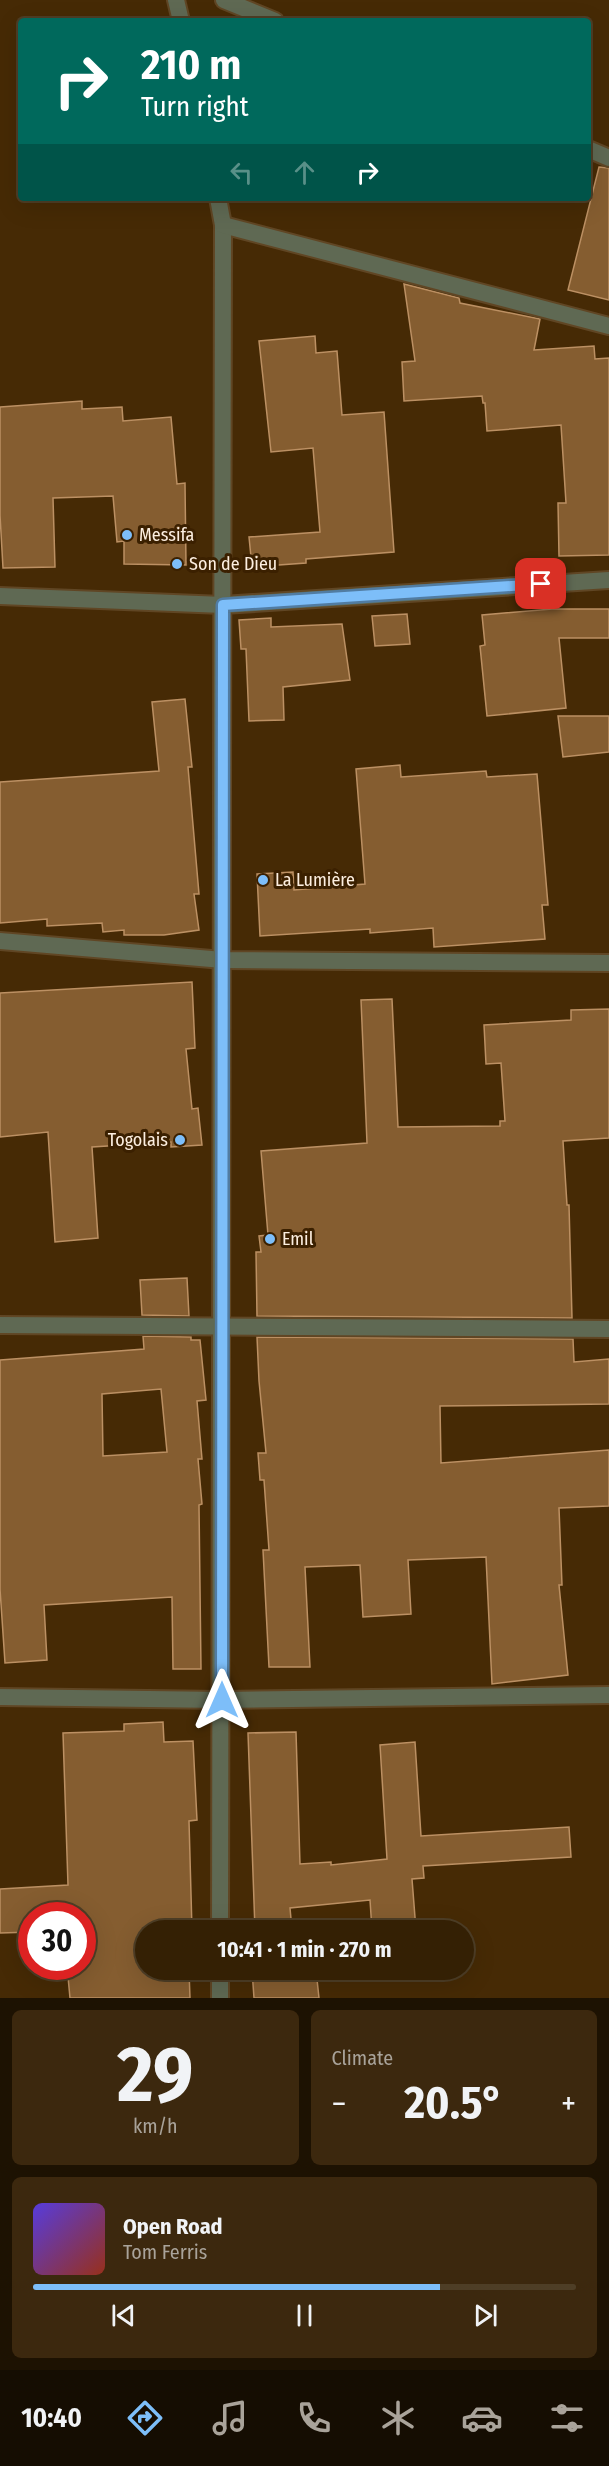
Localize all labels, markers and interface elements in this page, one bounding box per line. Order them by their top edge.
text: 210 m [141,40,241,90]
icon: right [42,42,120,120]
text: Turn right [141,91,249,123]
icon: left [225,156,258,189]
icon: ahead [288,156,321,189]
icon: right [351,156,384,189]
place label: Messifa [139,524,195,546]
marker: Messifa [120,528,134,542]
place label: Son de Dieu [189,553,277,575]
marker: Son de Dieu [170,557,184,571]
pin [515,558,566,609]
icon: arrive [524,567,557,600]
place label: La Lumière [275,869,355,891]
marker: La Lumière [256,873,270,887]
place label: Togolais [108,1129,168,1151]
marker: Togolais [173,1133,187,1147]
place label: Emil [282,1228,314,1250]
marker: Emil [263,1232,277,1246]
position arrow [190,1668,254,1732]
speed limit sign: 30 [18,1902,96,1980]
text: 10:41 · 1 min · 270 m [217,1936,392,1963]
text: 29 [117,2028,193,2122]
text: Climate [332,2046,393,2070]
text: 20.5° [404,2076,503,2130]
text: − [332,2084,346,2124]
text: + [561,2084,576,2124]
text: km/h [133,2114,178,2138]
text: Open Road [123,2213,223,2240]
text: Tom Ferris [123,2240,207,2264]
icon: previous [107,2299,140,2332]
icon: pause [288,2299,321,2332]
icon: next [469,2299,502,2332]
icon: directions [124,2397,166,2439]
icon: music [209,2397,251,2439]
icon: phone [293,2397,335,2439]
icon: climate [377,2397,419,2439]
icon: car [461,2397,503,2439]
icon: filters [546,2397,588,2439]
text: 10:40 [21,2402,82,2434]

